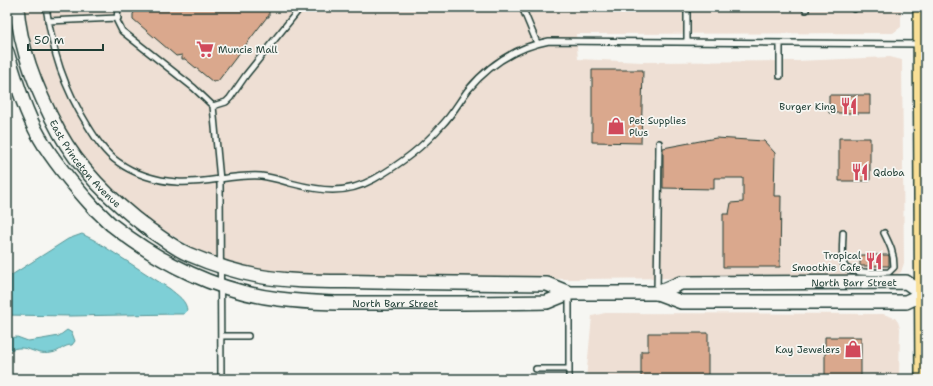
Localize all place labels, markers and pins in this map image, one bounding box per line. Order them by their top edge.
supermarket icon: Muncie Mall [195,39,215,59]
place label: Muncie Mall [218,43,278,56]
restaurant icon: Burger King [839,96,859,116]
place label: Burger King [779,100,836,113]
place label: Pet Supplies Plus [629,114,686,139]
shop icon: Pet Supplies Plus [606,116,626,136]
restaurant icon: Qdoba [850,162,870,182]
place label: Qdoba [873,166,905,179]
place label: Tropical Smoothie Cafe [792,249,861,274]
restaurant icon: Tropical Smoothie Cafe [864,251,884,271]
shop icon: Kay Jewelers [843,339,863,359]
place label: Kay Jewelers [775,343,840,356]

